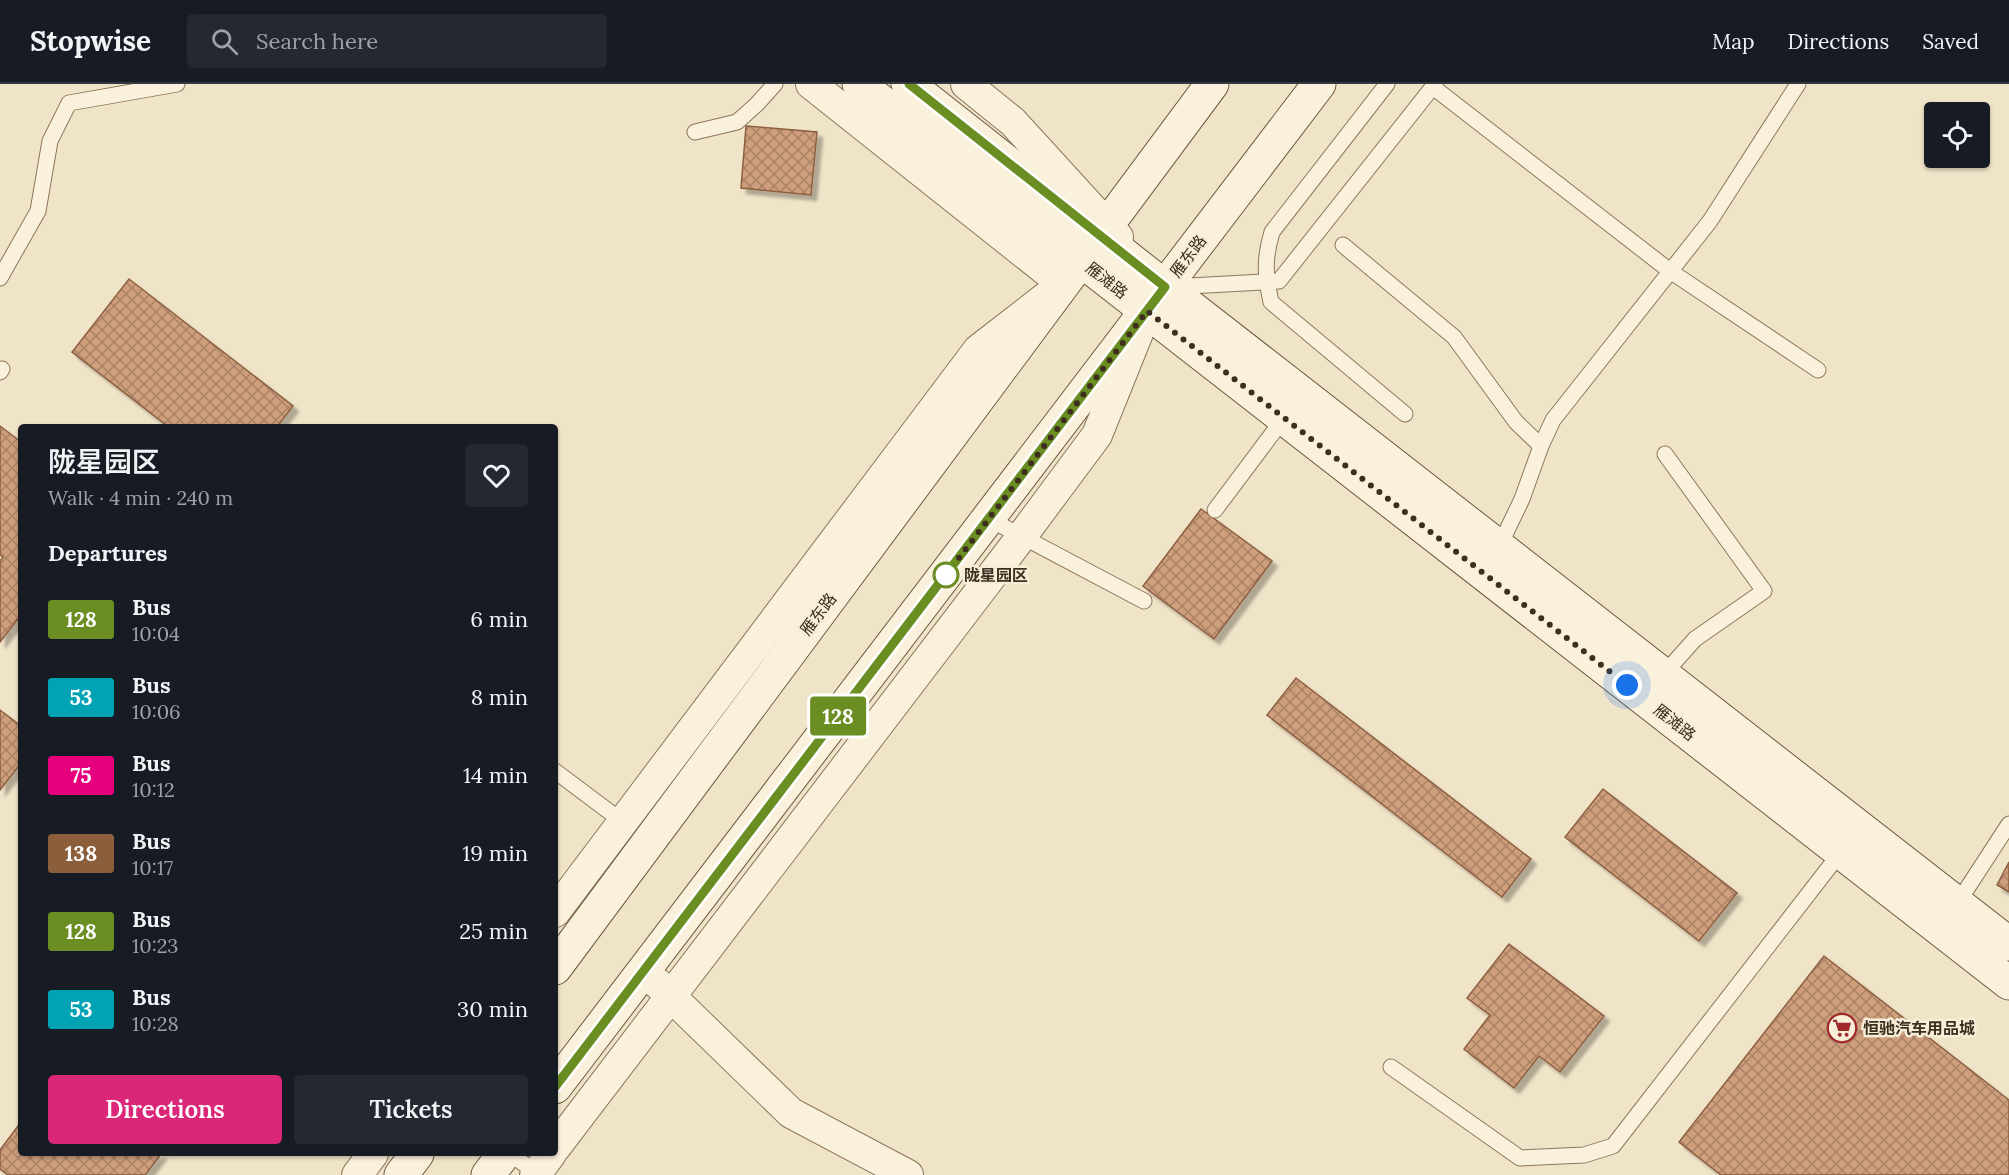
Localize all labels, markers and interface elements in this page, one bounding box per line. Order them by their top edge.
search box [187,14,607,68]
text: Stopwise [30,23,151,59]
icon: search [208,25,241,58]
text: Search here [256,27,378,55]
text: Map [1712,28,1755,55]
text: Directions [1788,28,1889,55]
text: Saved [1922,28,1979,55]
map controls [1924,102,1990,168]
button: locate [1924,102,1990,168]
street label: 雁东路 [1166,231,1210,281]
street label: 雁滩路 [1082,257,1132,303]
text: 陇星园区 [48,444,160,480]
button: heart [465,444,528,507]
text: Walk · 4 min · 240 m [48,485,233,510]
text: Departures [48,539,167,567]
marker: 陇星园区 [933,562,959,588]
place label: 陇星园区 [964,565,1028,585]
street label: 雁东路 [796,589,840,639]
text: Bus [132,593,171,621]
text: 6 min [470,605,528,633]
text: 128 [65,606,97,633]
text: 10:04 [132,621,180,646]
your location [1612,670,1642,700]
text: Bus [132,671,171,699]
text: 8 min [471,683,528,711]
text: 53 [69,684,93,711]
line badge: 128 [804,696,872,736]
text: 10:06 [132,699,181,724]
street label: 雁滩路 [1650,699,1700,745]
text: 128 [822,703,854,730]
text: Bus [132,749,171,777]
text: 14 min [463,761,528,789]
text: 75 [70,762,92,789]
text: 10:12 [132,777,175,802]
text: Bus [132,827,171,855]
text: 19 min [462,839,528,867]
text: 138 [65,840,97,867]
text: 10:17 [132,855,173,880]
text: Bus [132,905,171,933]
text: 25 min [459,917,528,945]
text: 128 [65,918,97,945]
text: 10:23 [132,933,178,958]
text: Bus [132,983,171,1011]
text: 30 min [457,995,528,1023]
text: 53 [69,996,93,1023]
text: 10:28 [132,1011,179,1036]
supermarket icon: 恒驰汽车用品城 [1826,1012,1858,1044]
place label: 恒驰汽车用品城 [1863,1018,1975,1038]
button: Directions [48,1075,282,1144]
button: Tickets [294,1075,528,1144]

